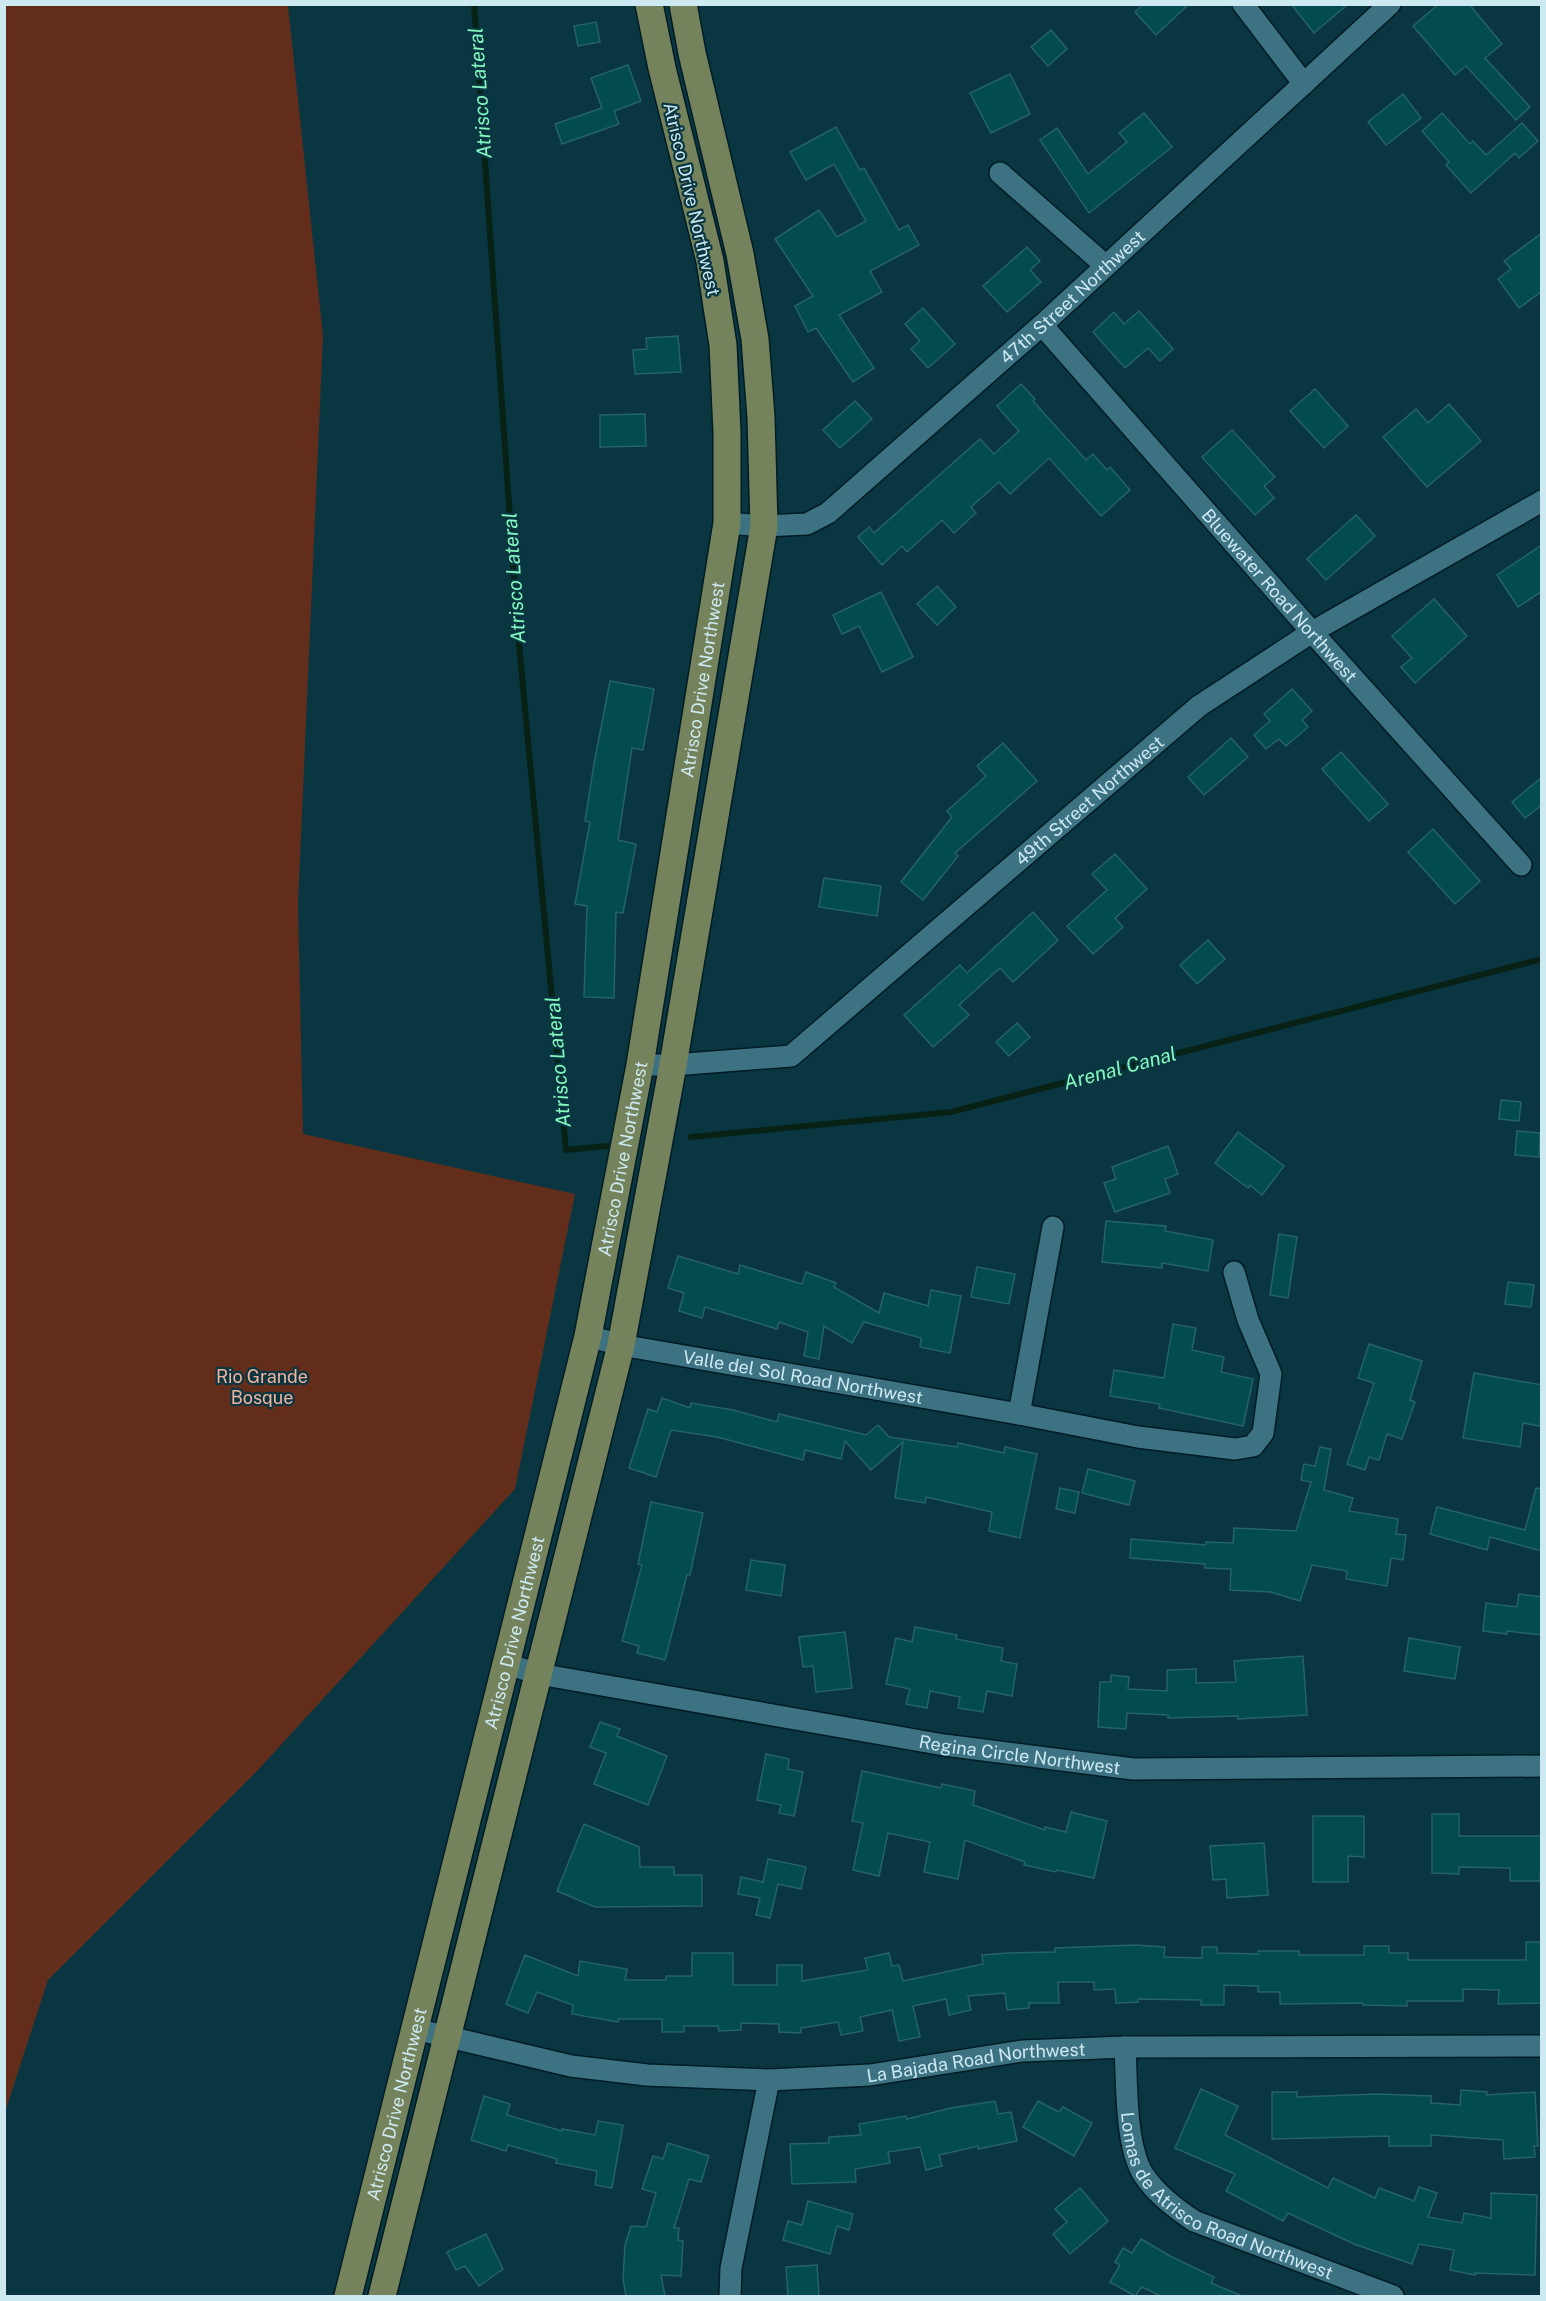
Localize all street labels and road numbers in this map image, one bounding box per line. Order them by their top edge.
street label: Atrisco Drive Northwest [659,100,725,298]
street label: 47th Street Northwest [995,225,1149,368]
street label: Bluewater Road Northwest [1198,504,1362,686]
street label: Atrisco Drive Northwest [676,580,728,779]
street label: 49th Street Northwest [1011,731,1168,870]
street label: Atrisco Drive Northwest [593,1060,651,1258]
street label: Valle del Sol Road Northwest [682,1345,925,1408]
street label: Atrisco Drive Northwest [480,1534,548,1731]
street label: Regina Circle Northwest [917,1730,1122,1778]
street label: Atrisco Drive Northwest [362,2005,430,2203]
street label: La Bajada Road Northwest [865,2038,1086,2086]
street label: Lomas de Atrisco Road Northwest [1117,2111,1336,2283]

